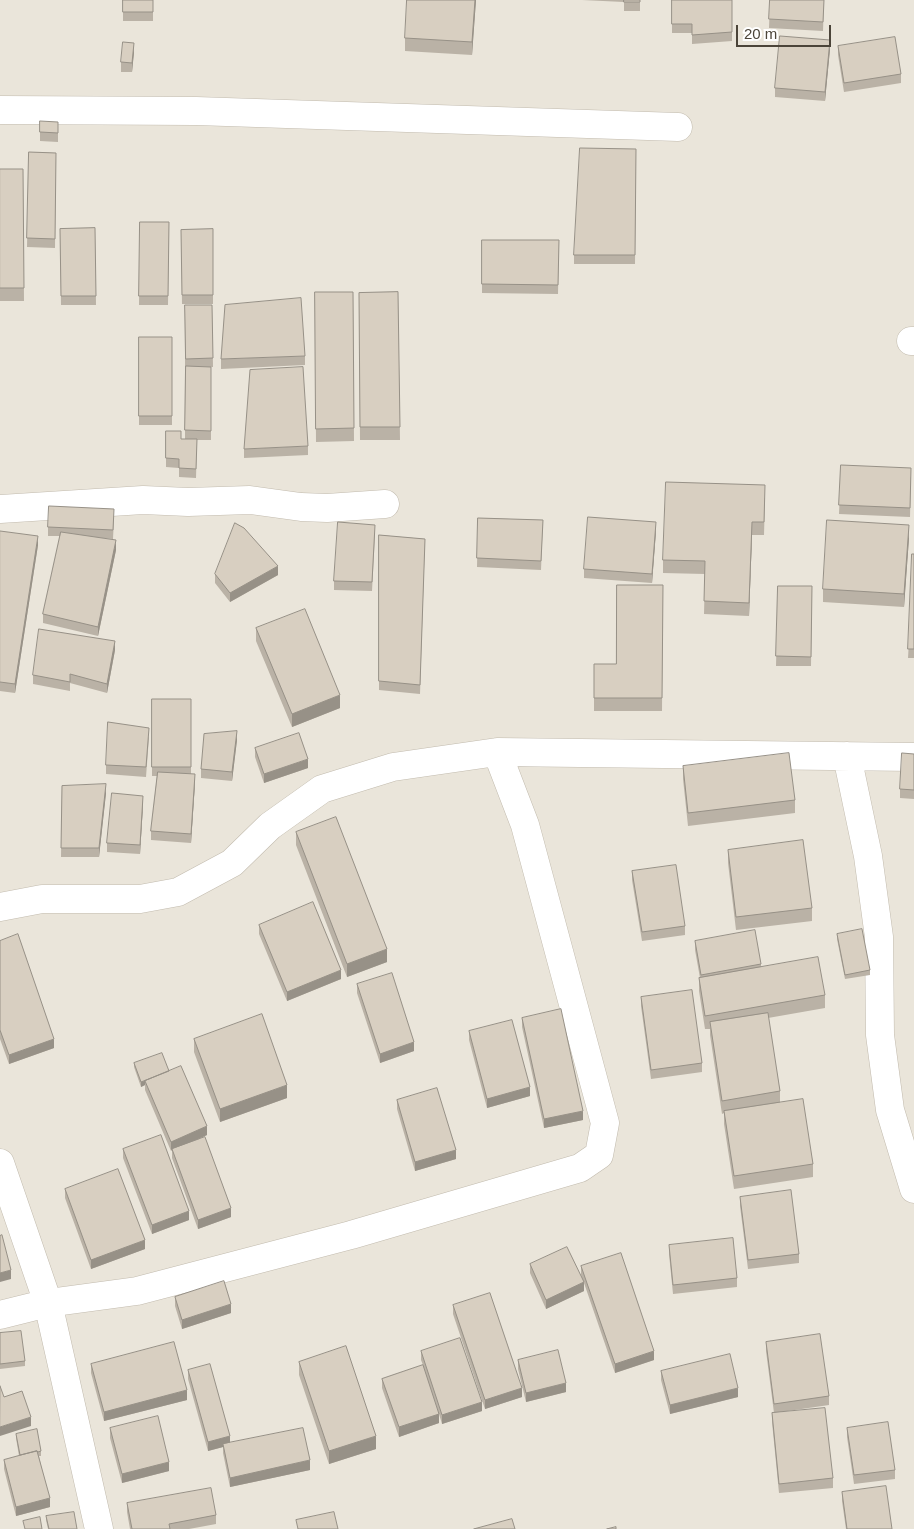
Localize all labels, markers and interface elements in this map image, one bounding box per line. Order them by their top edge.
scale bar [739,15,834,47]
text: 20 m [744,25,777,42]

